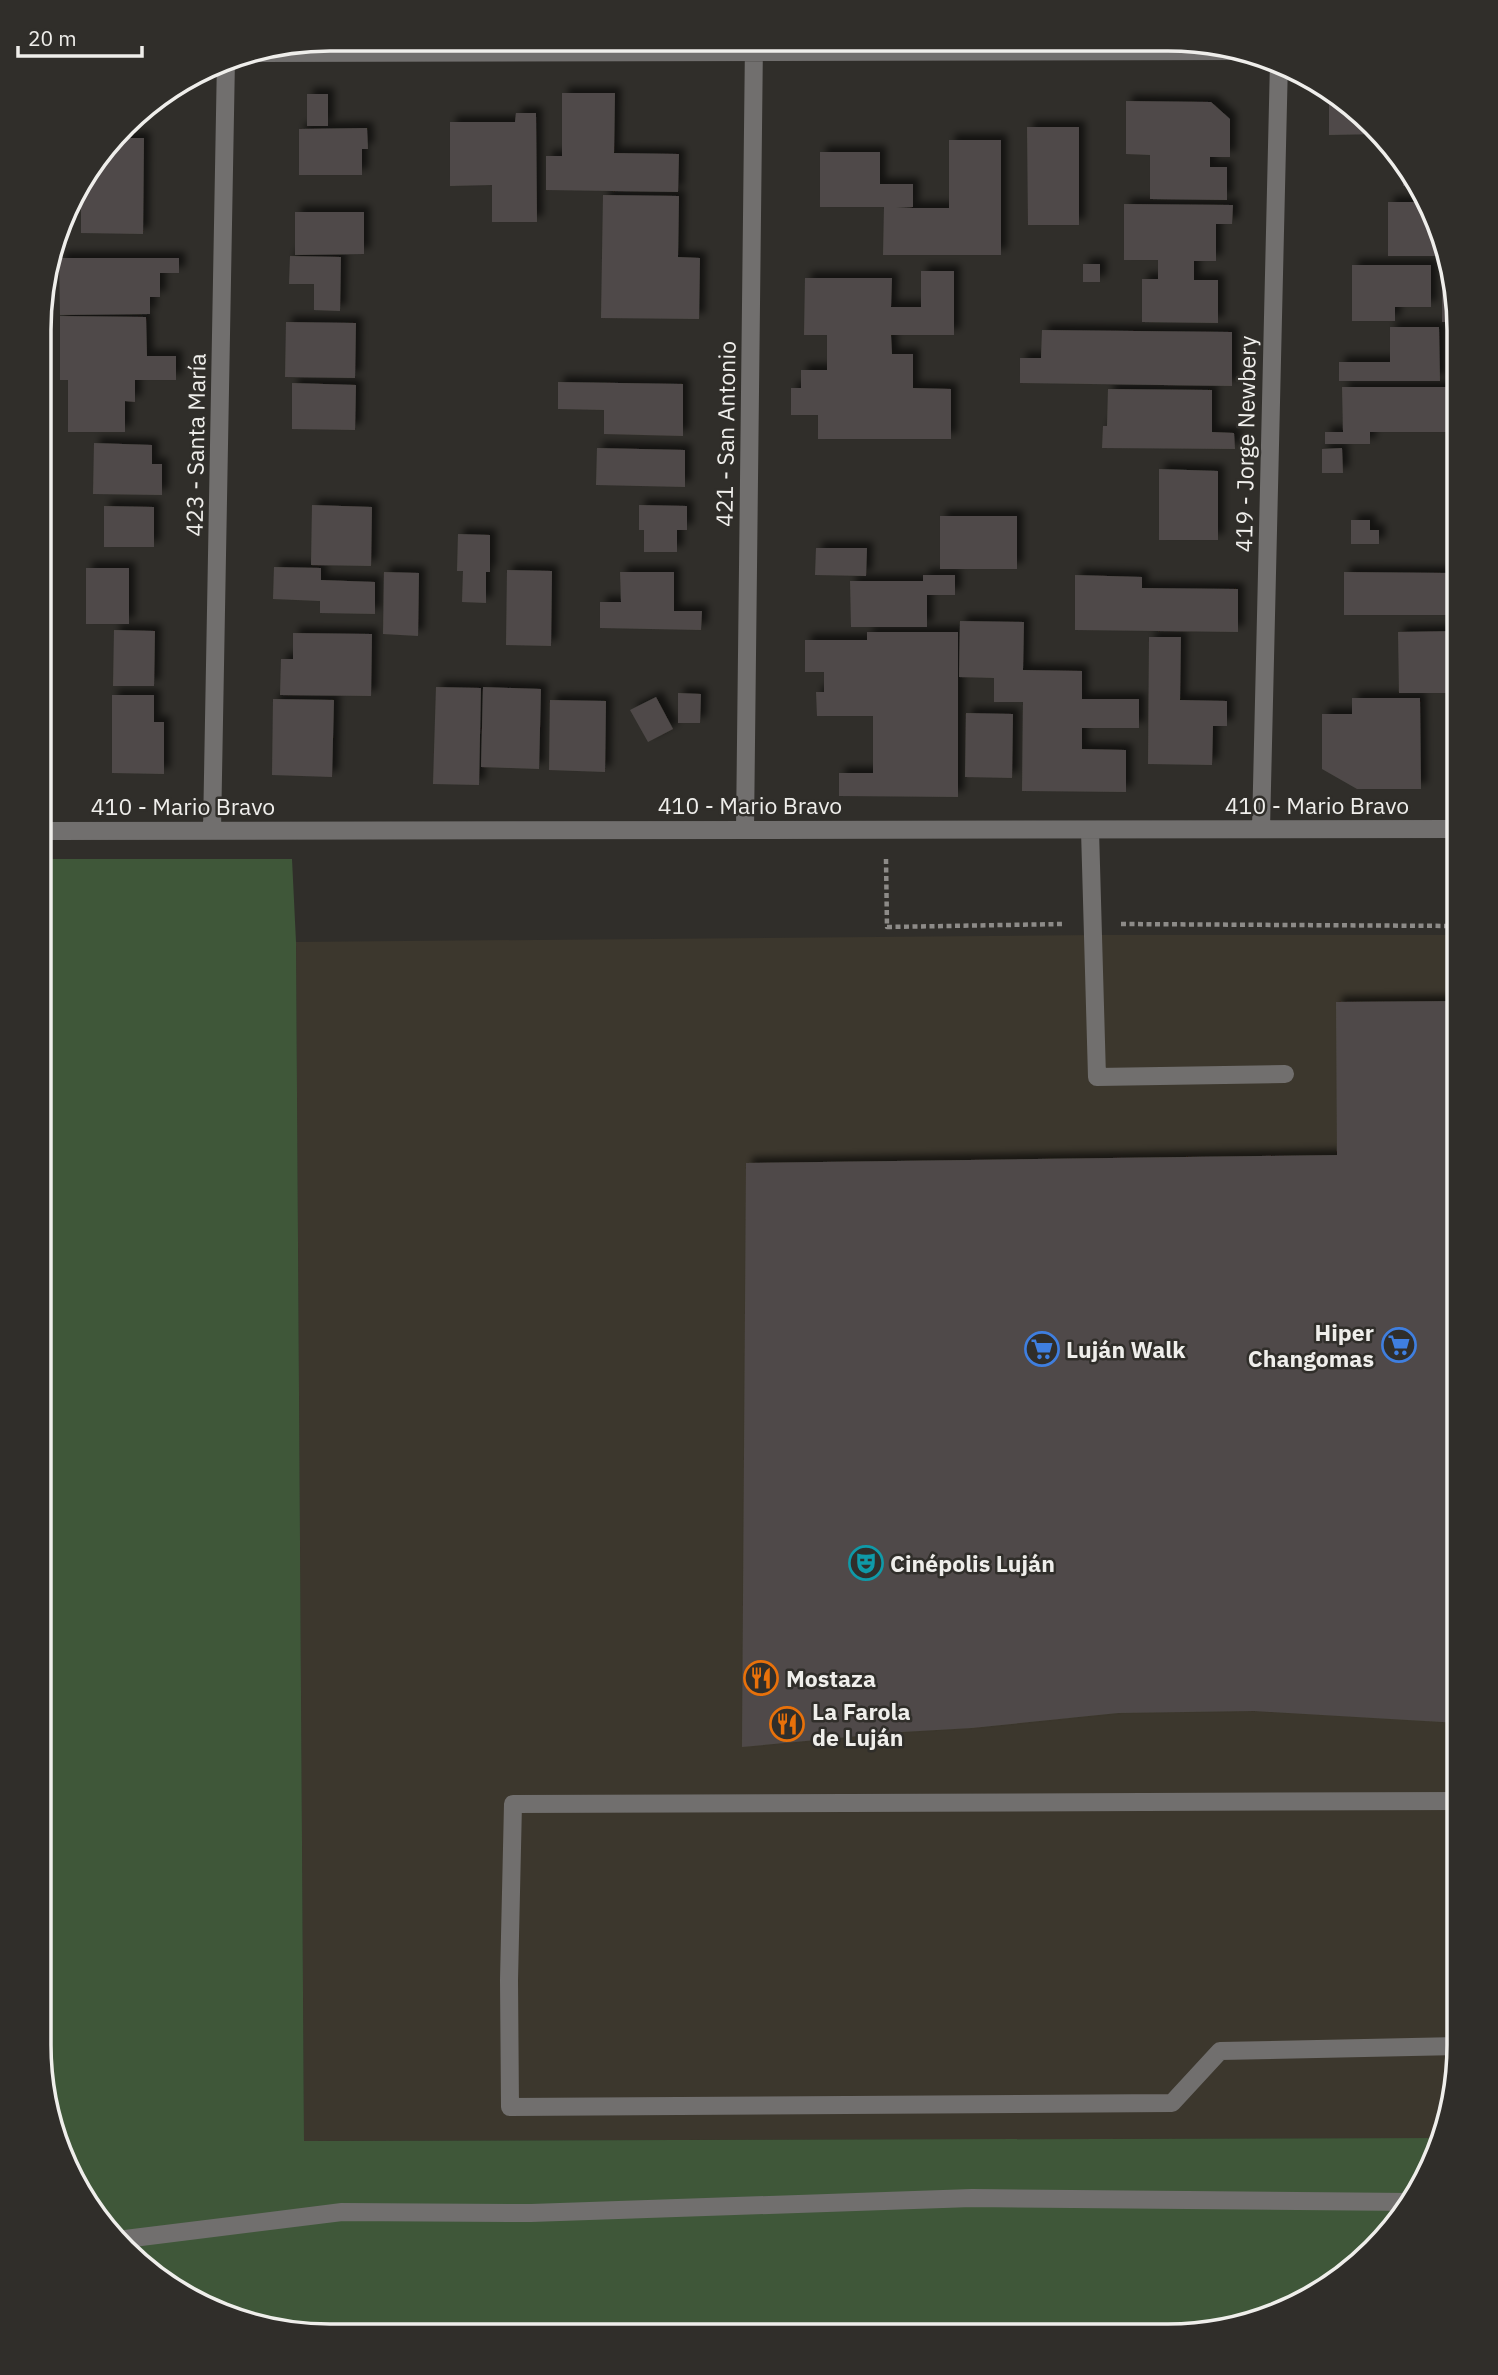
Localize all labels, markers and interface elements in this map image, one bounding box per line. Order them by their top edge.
scale bar [18,14,142,58]
text: 20 m [28,24,77,52]
street label: 419 - Jorge Newbery [1228,335,1262,553]
street label: 421 - San Antonio [708,341,742,527]
street label: 423 - Santa María [178,353,212,537]
street label: 410 - Mario Bravo [658,790,842,820]
street label: 410 - Mario Bravo [1225,790,1409,820]
street label: 410 - Mario Bravo [91,791,275,821]
place label: Hiper Changomas [1248,1317,1374,1373]
supermarket icon: Hiper Changomas [1380,1326,1418,1364]
supermarket icon: Luján Walk [1023,1330,1061,1368]
place label: Luján Walk [1066,1334,1186,1364]
theatre icon: Cinépolis Luján [847,1544,885,1582]
place label: Cinépolis Luján [890,1548,1055,1578]
restaurant icon: Mostaza [742,1659,780,1697]
place label: Mostaza [786,1663,876,1693]
place label: La Farola de Luján [812,1696,911,1752]
restaurant icon: La Farola de Luján [768,1705,806,1743]

